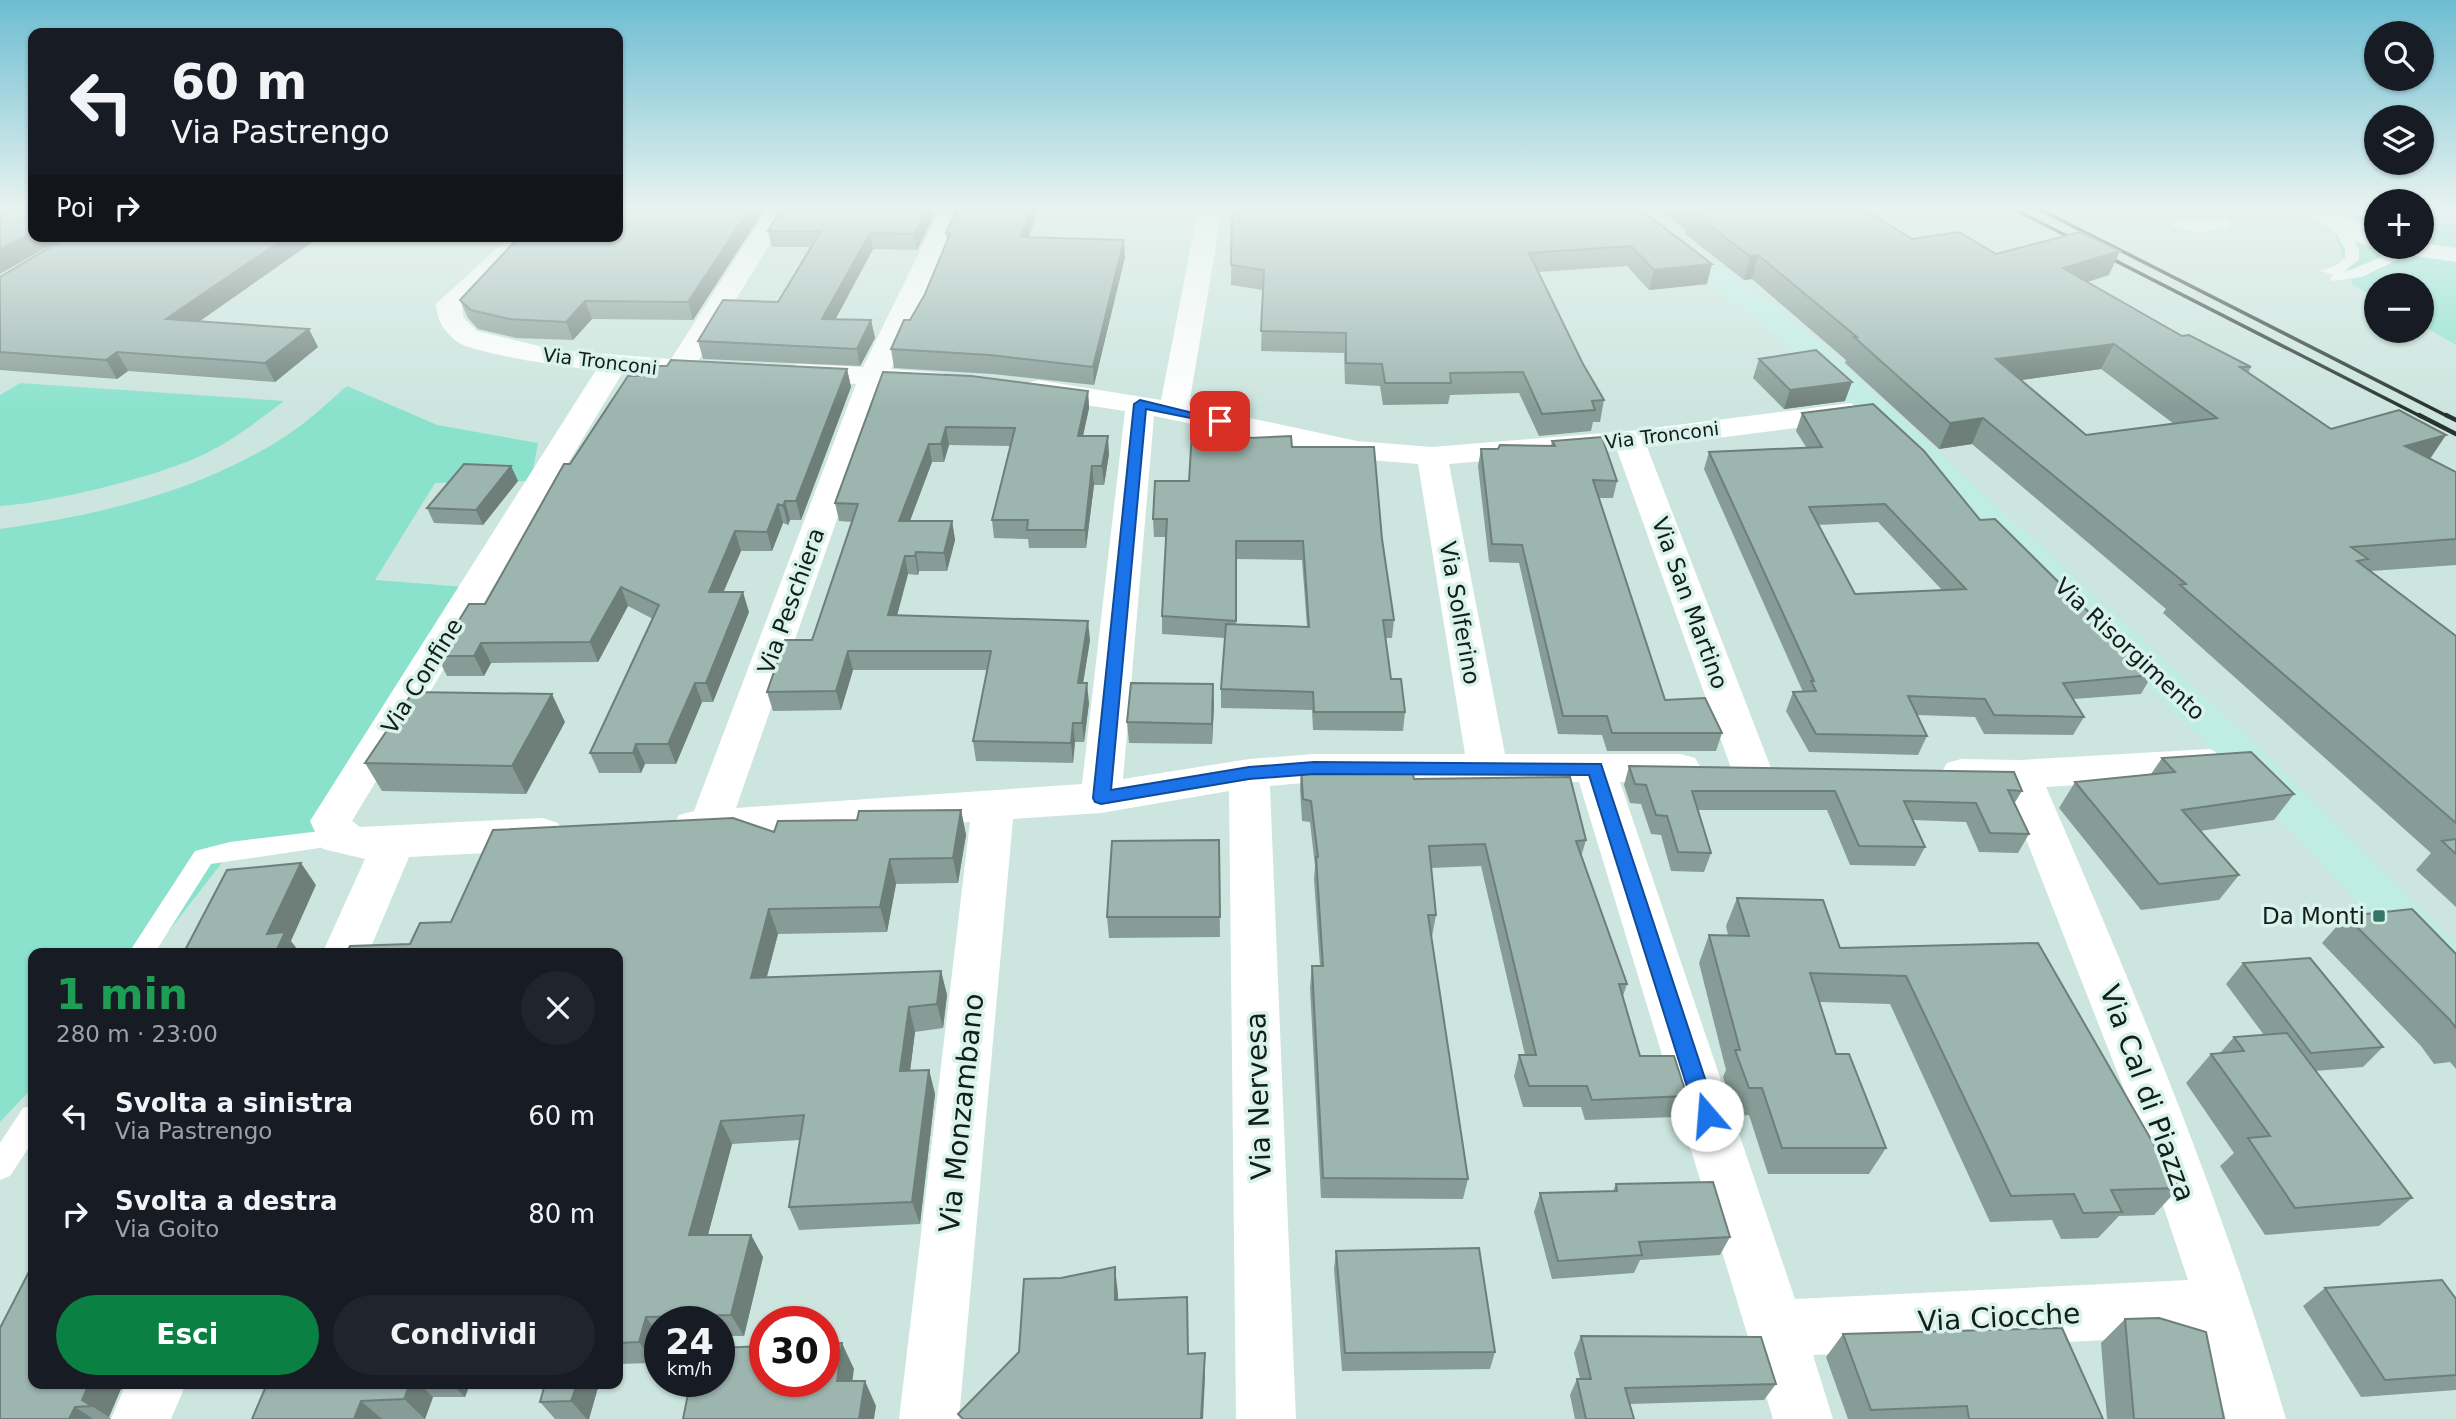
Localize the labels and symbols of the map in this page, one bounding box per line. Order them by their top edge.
street label: Via Tronconi [542,343,658,379]
pin [1190,391,1250,451]
street label: Via Tronconi [1604,417,1720,453]
street label: Via San Martino [1647,513,1733,693]
street label: Via Peschiera [753,524,829,678]
street label: Via Solferino [1435,539,1485,687]
street label: Via Risorgimento [2050,573,2210,725]
street label: Via Confine [376,614,468,738]
place label: Da Monti [2262,903,2365,929]
marker: Da Monti [2371,908,2387,924]
street label: Via Cal di Piazza [2093,980,2202,1206]
street label: Via Monzambano [933,992,990,1234]
street label: Via Nervesa [1239,1012,1278,1180]
position arrow [1670,1078,1744,1152]
street label: Via Ciocche [1917,1297,2081,1338]
speed limit sign: 30 [749,1306,840,1397]

